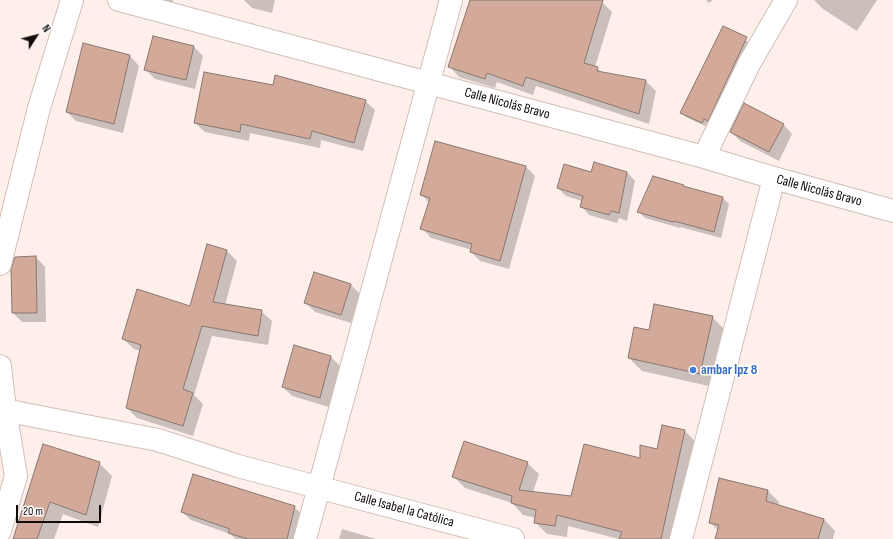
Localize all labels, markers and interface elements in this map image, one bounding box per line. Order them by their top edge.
north arrow [16,16,56,56]
text: N [39,22,53,35]
street label: Calle Nicolás Bravo [462,85,552,123]
street label: Calle Nicolás Bravo [774,172,864,210]
place label: ambar lpz 8 [701,362,757,378]
marker: ambar lpz 8 [688,365,698,375]
street label: Calle Isabel la Católica [352,489,456,531]
scale bar [18,497,103,523]
text: 20 m [23,504,43,519]

